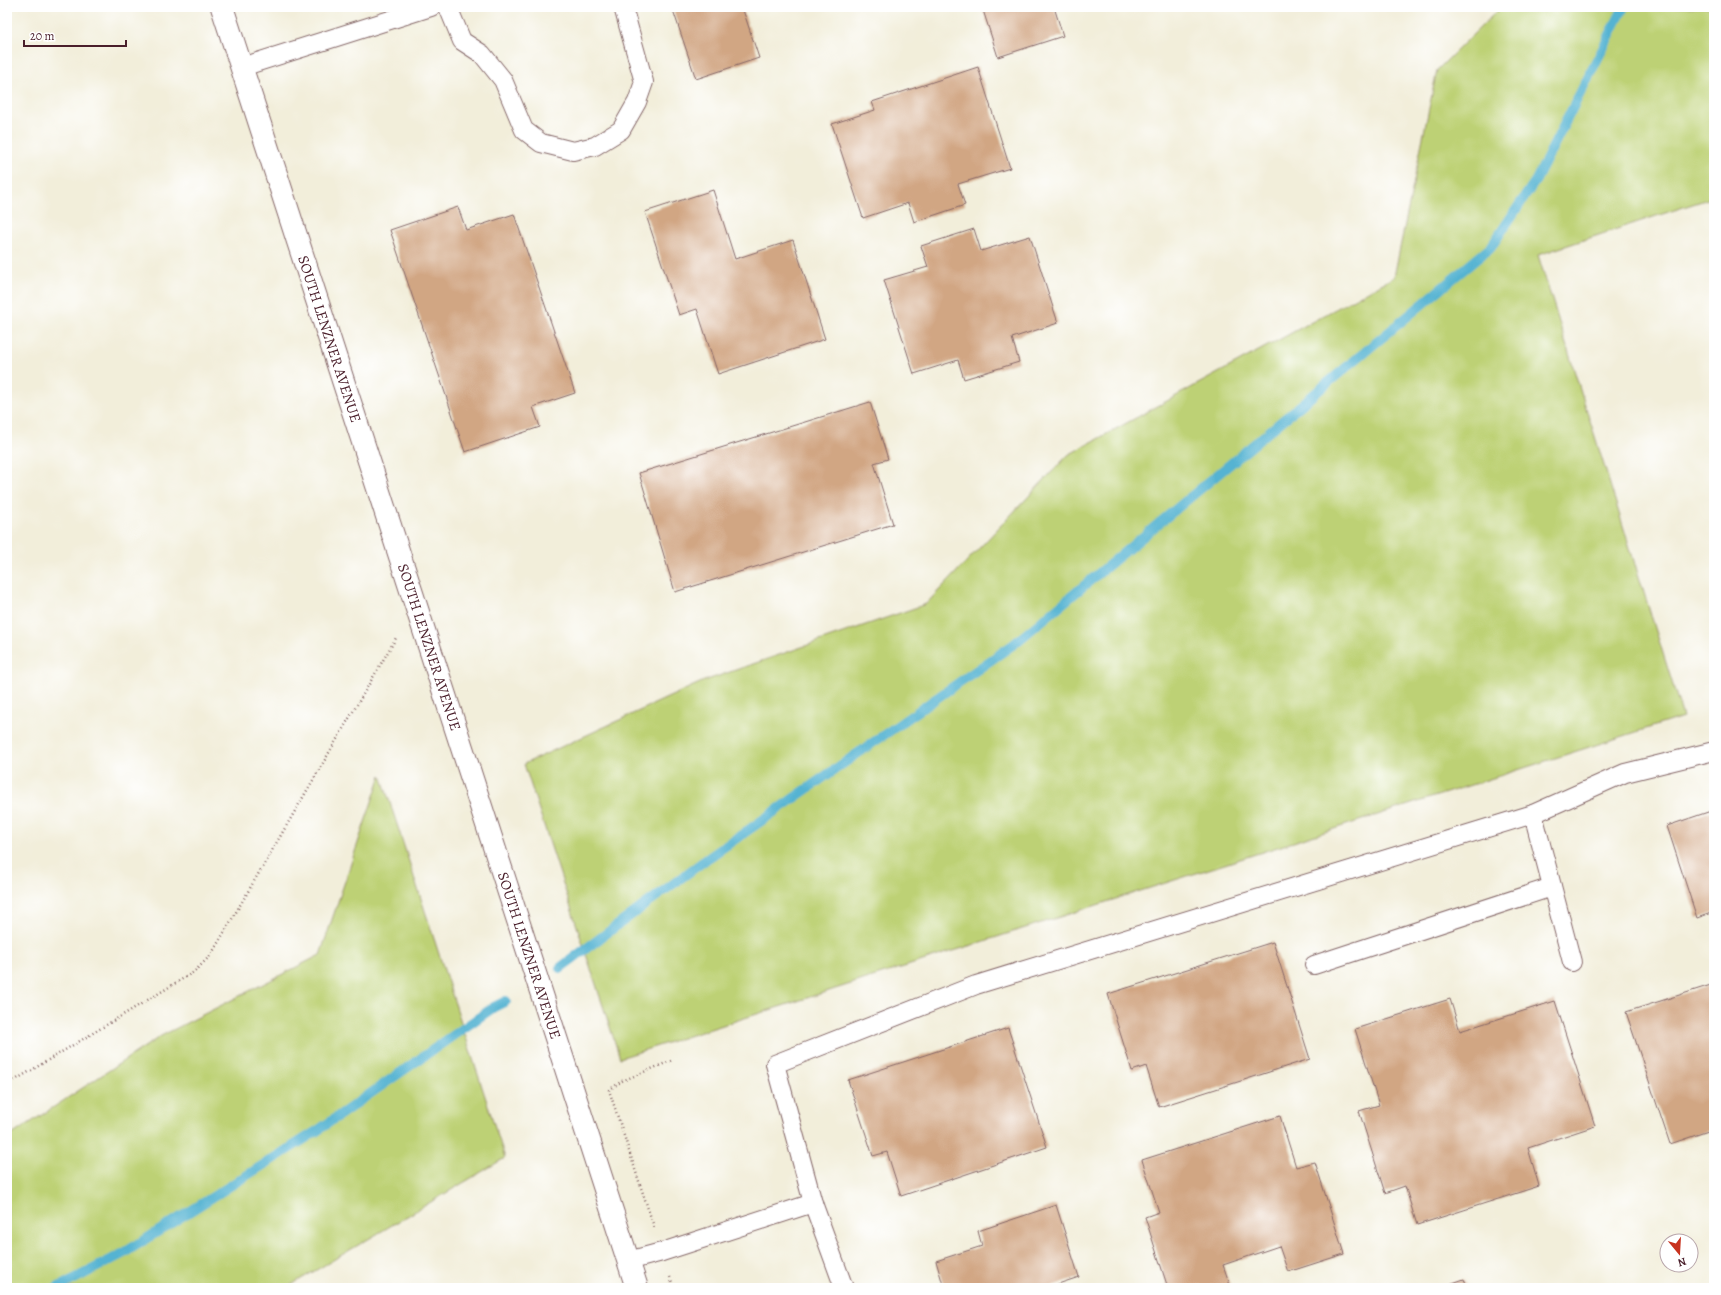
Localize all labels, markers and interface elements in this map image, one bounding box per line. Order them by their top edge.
scale bar [24,22,126,48]
text: 20 m [30,28,54,44]
street label: SOUTH LENZNER AVENUE [293,253,366,425]
street label: SOUTH LENZNER AVENUE [393,561,466,733]
street label: SOUTH LENZNER AVENUE [493,869,566,1042]
north arrow [1659,1233,1699,1273]
text: N [1676,1254,1688,1270]

